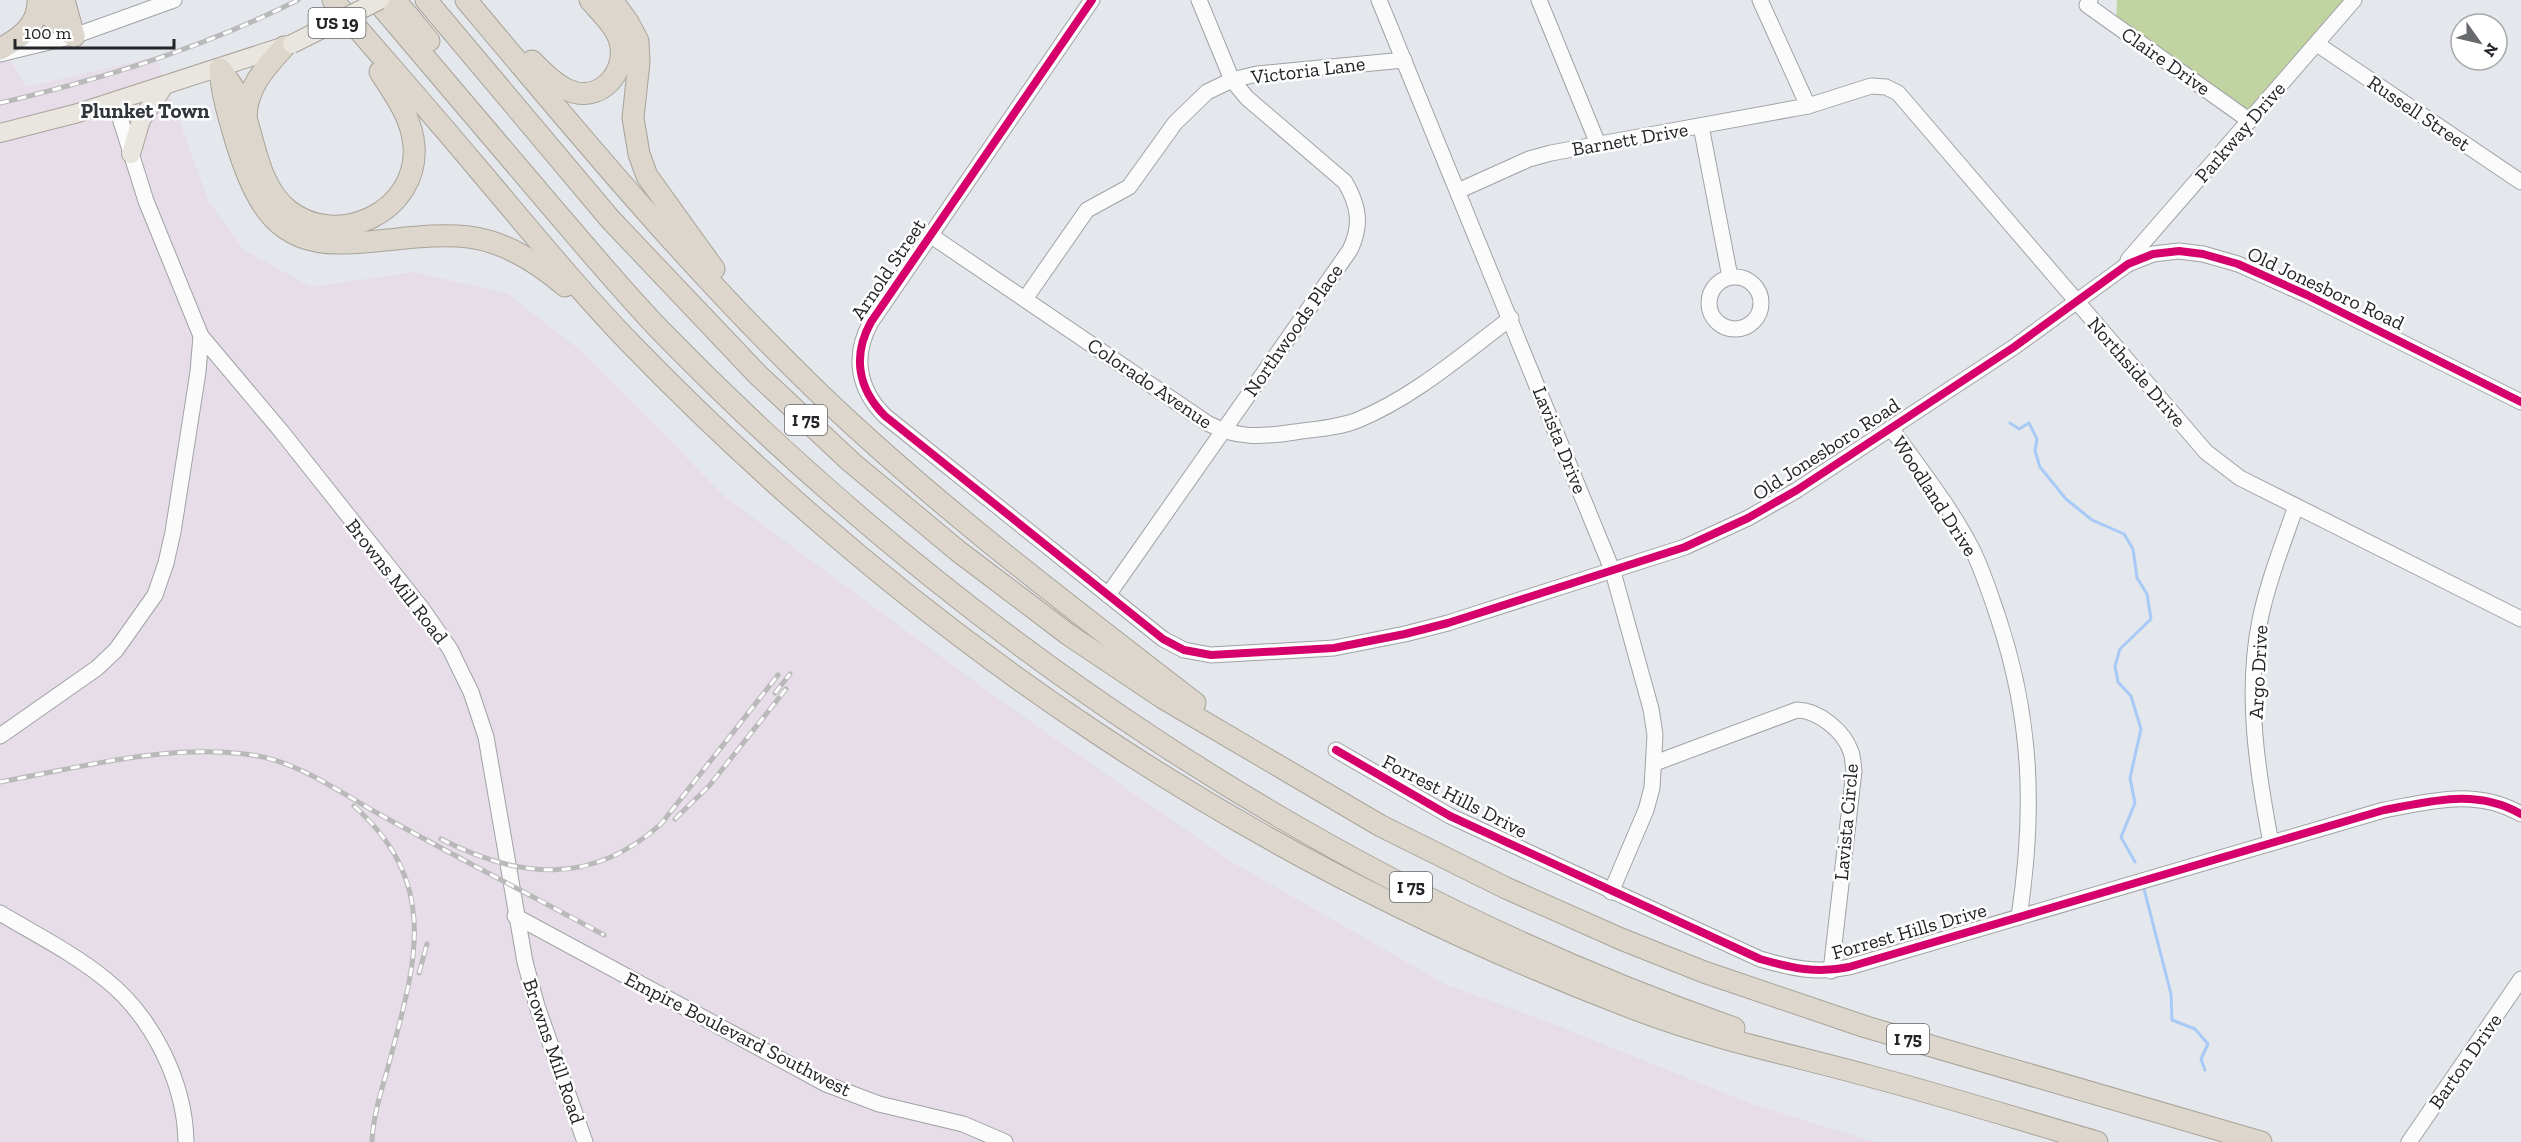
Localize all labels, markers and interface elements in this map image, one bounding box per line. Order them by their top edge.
road number: US 19 [308,8,366,38]
scale bar [15,12,174,50]
north arrow [2449,12,2509,72]
text: 100 m [24,22,72,44]
street label: Claire Drive [2117,22,2215,100]
text: N [2480,40,2502,60]
street label: Victoria Lane [1249,51,1366,89]
street label: Russell Street [2363,70,2475,156]
street label: Parkway Drive [2190,77,2290,187]
district label: Plunket Town [80,98,210,123]
street label: Barnett Drive [1570,117,1690,161]
street label: Arnold Street [845,213,931,324]
street label: Old Jonesboro Road [2244,241,2408,335]
street label: Northwoods Place [1238,259,1348,401]
street label: Northside Drive [2083,312,2191,432]
street label: Colorado Avenue [1083,332,1217,434]
street label: Lavista Drive [1528,383,1592,497]
street label: Old Jonesboro Road [1748,393,1904,505]
road number: I 75 [785,405,827,435]
street label: Woodland Drive [1887,431,1983,561]
street label: Browns Mill Road [341,514,453,648]
street label: Argo Drive [2244,624,2272,720]
street label: Forrest Hills Drive [1378,749,1532,843]
street label: Lavista Circle [1829,763,1863,881]
road number: I 75 [1390,872,1432,902]
street label: Forrest Hills Drive [1829,897,1989,965]
street label: Empire Boulevard Southwest [621,966,856,1102]
street label: Browns Mill Road [518,975,590,1127]
street label: Barton Drive [2423,1009,2507,1113]
road number: I 75 [1887,1024,1929,1054]

